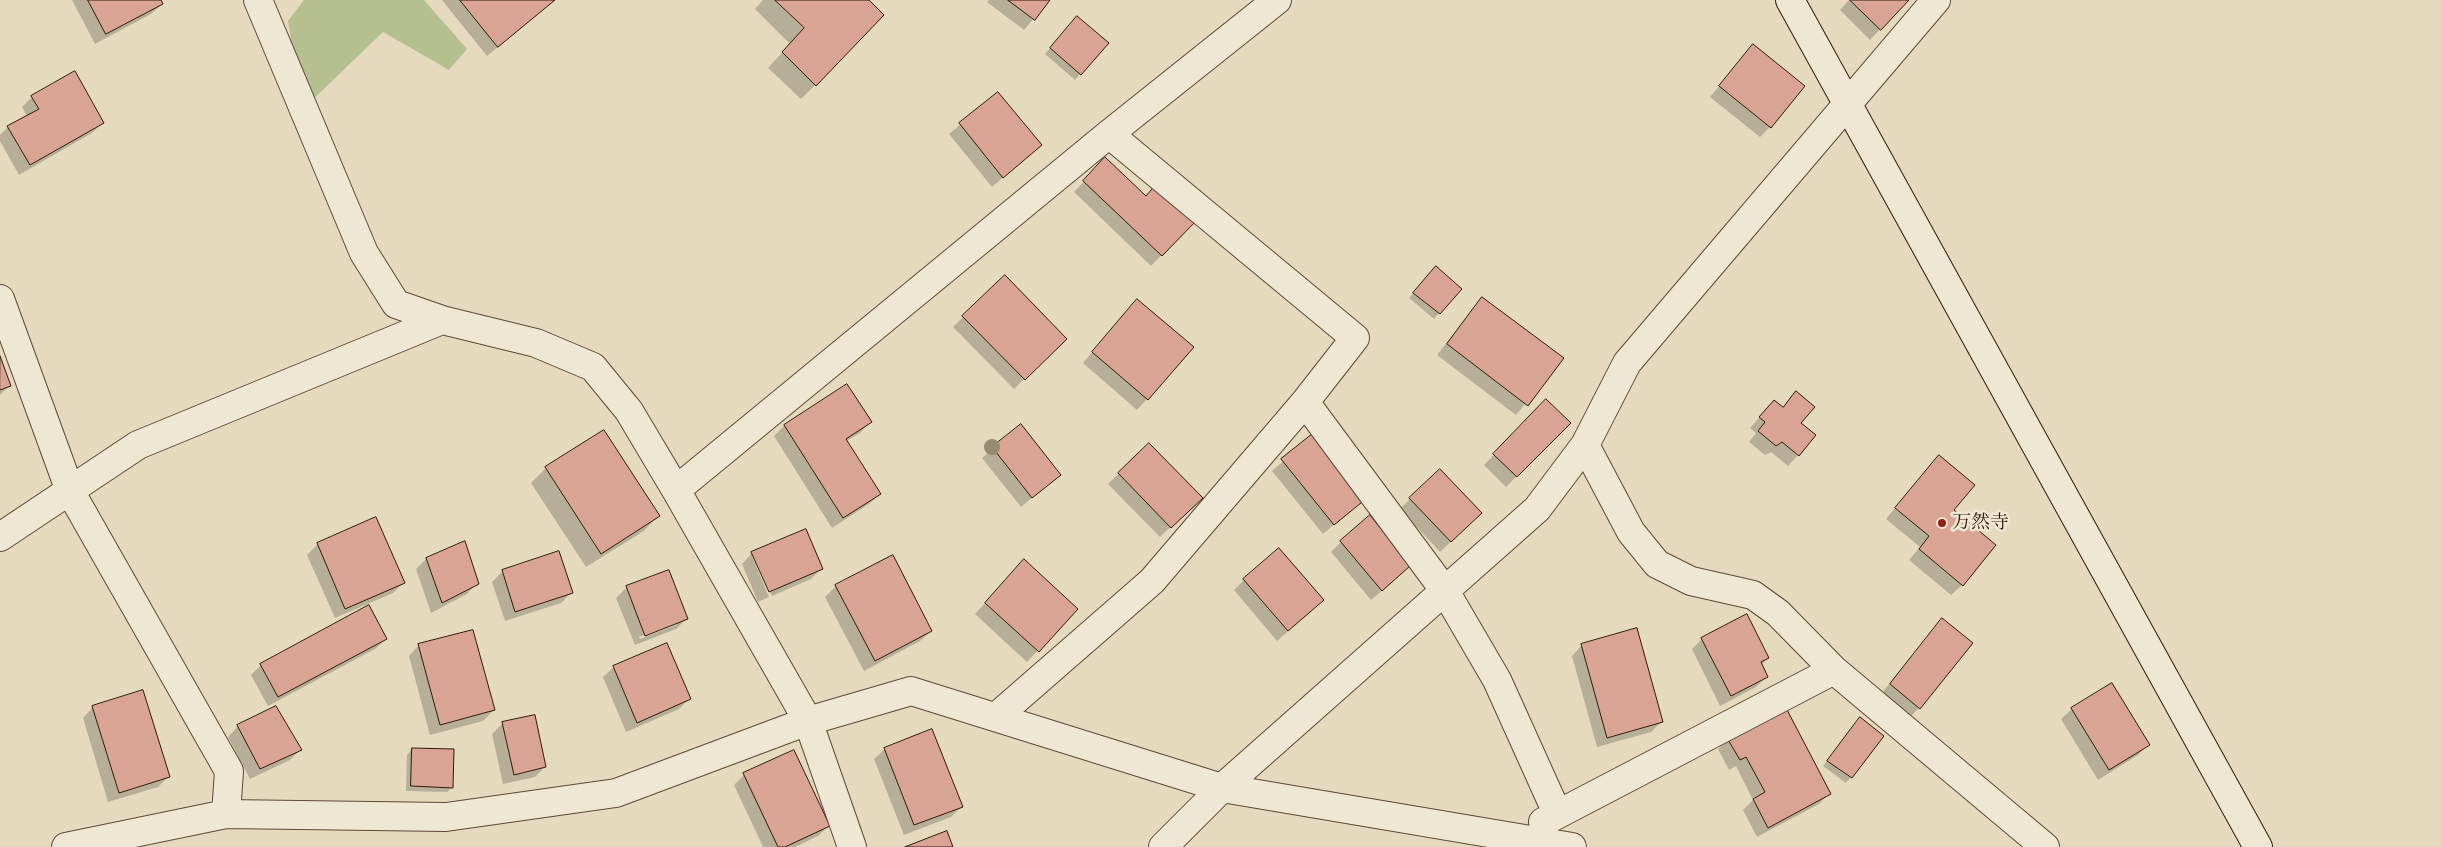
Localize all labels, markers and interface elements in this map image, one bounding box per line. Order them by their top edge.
place label: 万然寺 [1952,512,2009,534]
marker: 万然寺 [1936,517,1948,529]

